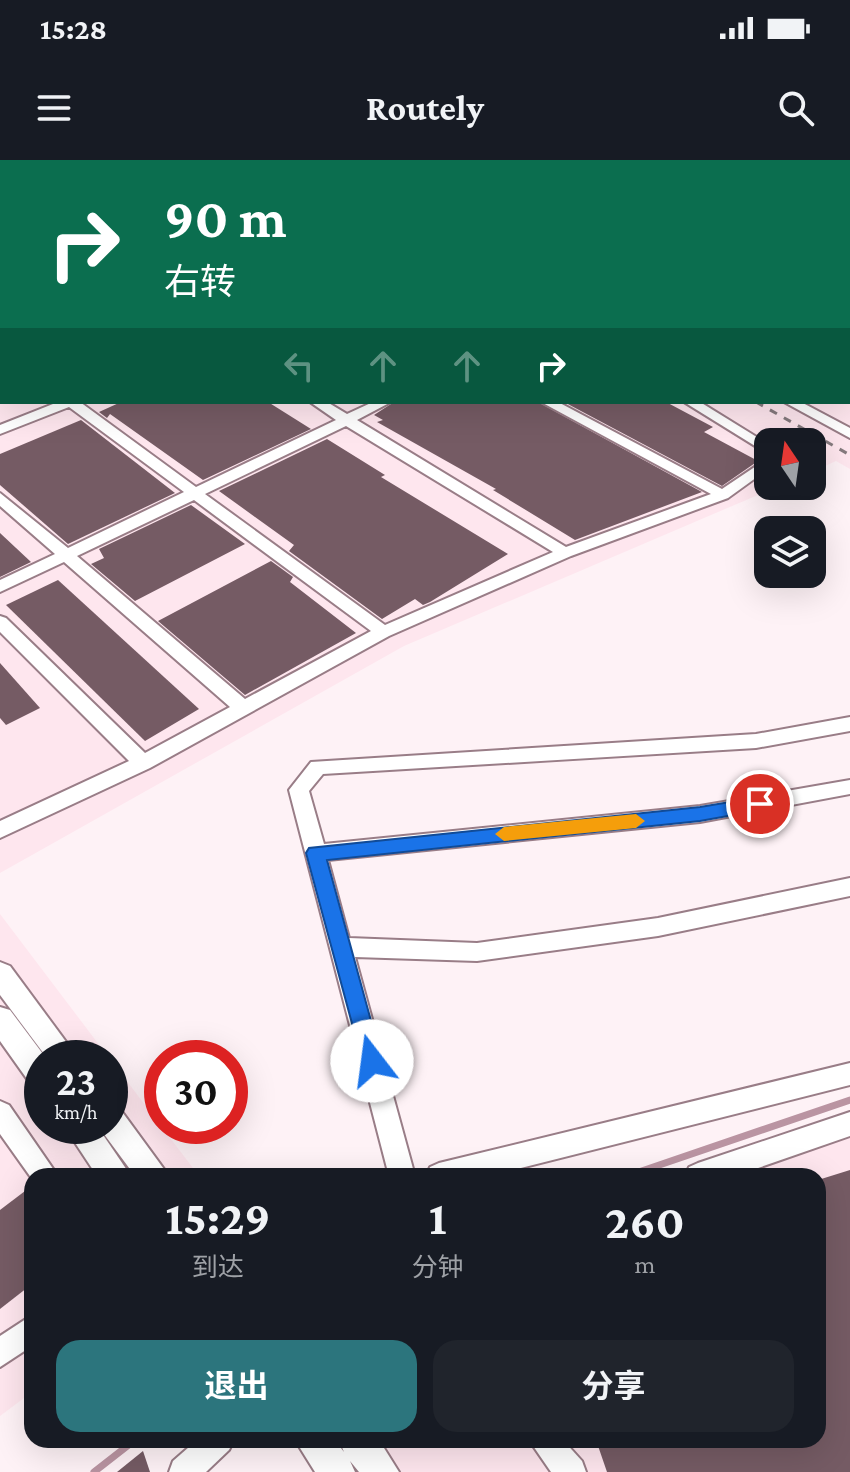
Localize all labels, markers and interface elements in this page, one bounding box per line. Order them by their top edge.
text: 15:28 [40,12,107,45]
icon: menu [32,86,76,130]
icon: search [774,86,818,130]
text: Routely [366,88,484,128]
text: 90 m [164,187,287,249]
icon: right [32,192,136,296]
text: 右转 [164,262,236,302]
icon: left [277,344,321,388]
icon: ahead [361,344,405,388]
icon: ahead [445,344,489,388]
icon: right [529,344,573,388]
north arrow [754,428,826,500]
map controls [754,428,826,588]
button: layers [754,516,826,588]
pin [726,770,794,838]
icon: arrive [738,782,782,826]
position arrow [330,1019,414,1103]
speed limit sign: 30 [144,1040,248,1144]
text: 23 [56,1059,96,1104]
text: km/h [54,1101,98,1123]
text: 15:29 [165,1191,271,1244]
text: 1 [429,1191,447,1244]
text: 260 [605,1195,685,1248]
text: m [634,1250,655,1279]
text: 到达 [192,1253,244,1282]
text: 分钟 [412,1253,464,1282]
button: 退出 [56,1340,417,1432]
button: 分享 [433,1340,794,1432]

